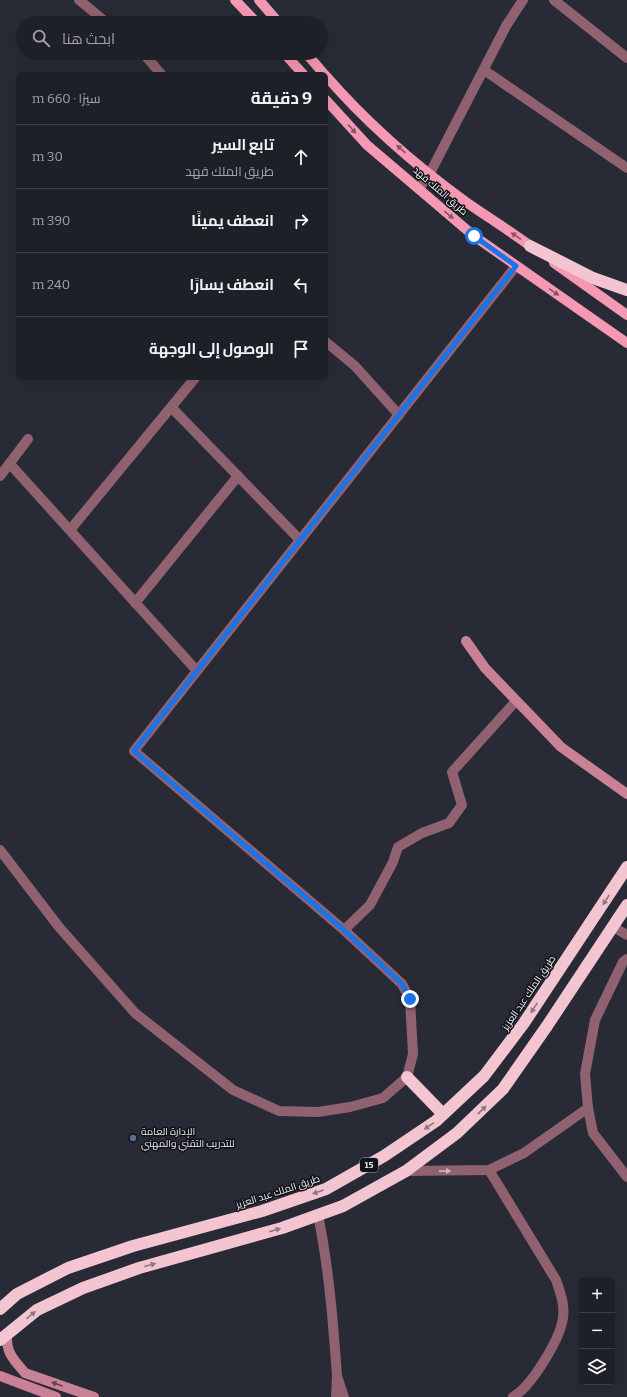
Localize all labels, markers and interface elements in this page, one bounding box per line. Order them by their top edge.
search box [16,16,328,60]
icon: search [30,27,52,49]
text: ابحث هنا [62,30,115,48]
text: 9 دقيقة [251,88,312,109]
text: سيرًا · 660 m [32,91,101,106]
one-way arrow [348,123,357,134]
text: تابع السير [212,136,274,154]
one-way arrow [395,145,406,154]
icon: ahead [290,146,312,168]
text: 30 m [32,149,63,164]
text: طريق الملك فهد [185,164,274,179]
street label: طريق الملك فهد [410,164,470,218]
icon: right [290,210,312,232]
one-way arrow [444,211,454,220]
text: انعطف يمينًا [191,212,274,230]
text: 390 m [32,213,70,228]
route start [465,227,483,245]
one-way arrow [510,232,521,240]
icon: left [290,274,312,296]
text: انعطف يسارًا [189,276,274,294]
text: 240 m [32,277,70,292]
one-way arrow [549,288,559,296]
icon: arrive [290,338,312,360]
text: الوصول إلى الوجهة [149,340,274,358]
one-way arrow [602,894,609,906]
street label: طريق الملك عبد العزيز [499,953,559,1034]
route end [401,990,419,1008]
one-way arrow [530,1003,538,1013]
one-way arrow [477,1105,487,1114]
one-way arrow [424,1122,435,1130]
place label: الإدارة العامة للتدريب التقني والمهني [141,1126,235,1151]
marker: الإدارة العامة للتدريب التقني والمهني [128,1133,138,1143]
road number: 15 [360,1158,378,1172]
one-way arrow [439,1167,451,1174]
street label: طريق الملك عبد العزيز [233,1173,322,1212]
one-way arrow [312,1189,324,1195]
one-way arrow [269,1227,281,1233]
one-way arrow [144,1262,156,1268]
map controls [579,1277,615,1385]
button: + [579,1277,615,1313]
one-way arrow [25,1311,36,1320]
button: − [579,1313,615,1349]
button: layers [579,1349,615,1385]
one-way arrow [51,1381,63,1387]

